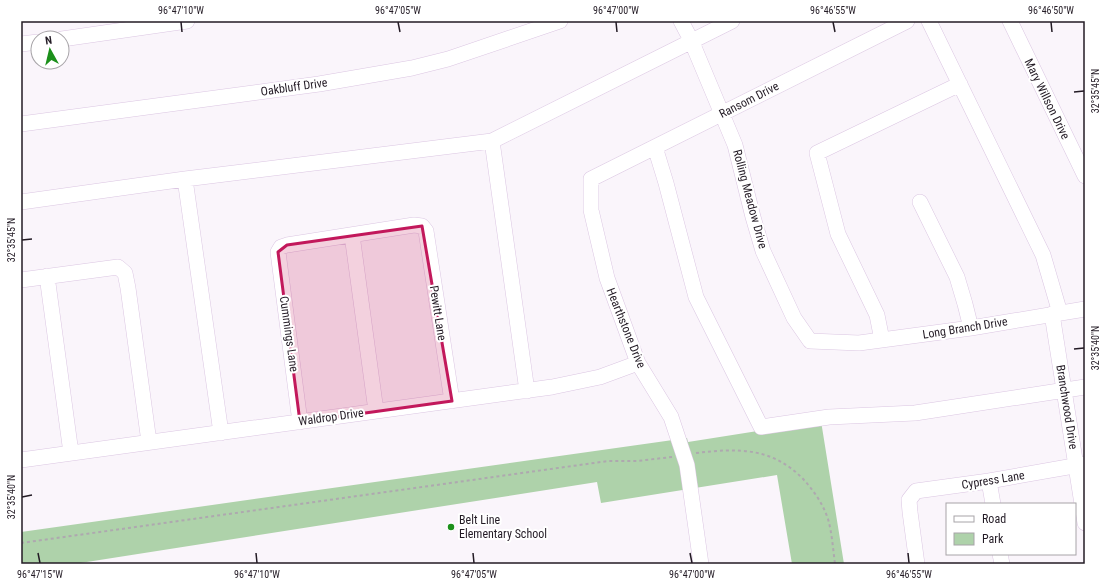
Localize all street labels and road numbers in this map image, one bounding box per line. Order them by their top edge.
street label: Mary Willson Drive [1021,57,1073,142]
street label: Oakbluff Drive [260,75,329,99]
street label: Ransom Drive [717,79,782,121]
street label: Rolling Meadow Drive [730,148,770,250]
street label: Pewitt Lane [427,284,449,342]
street label: Hearthstone Drive [604,286,649,370]
street label: Cummings Lane [277,295,301,373]
street label: Long Branch Drive [922,314,1009,342]
street label: Branchwood Drive [1053,364,1081,451]
street label: Waldrop Drive [298,405,365,428]
street label: Cypress Lane [961,468,1026,492]

